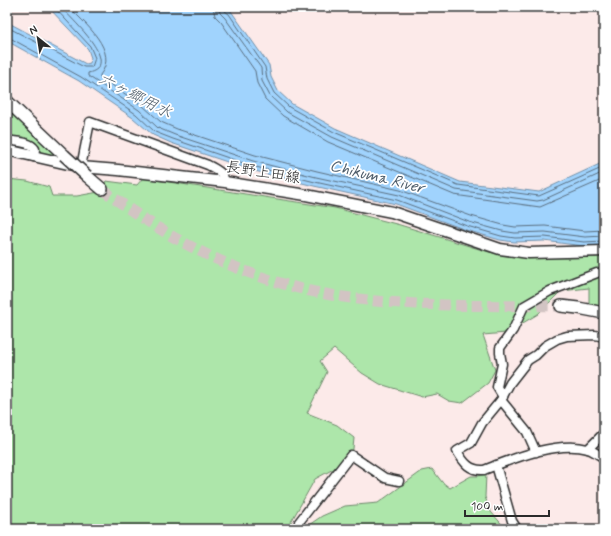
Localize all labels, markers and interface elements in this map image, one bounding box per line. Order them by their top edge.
north arrow [18,18,58,58]
text: N [27,22,40,38]
water label: 六ヶ郷用水 [95,68,175,124]
water label: Chikuma River [327,155,429,199]
street label: 長野上田線 [224,157,302,189]
scale bar [465,492,549,518]
text: 100 m [471,499,503,515]

